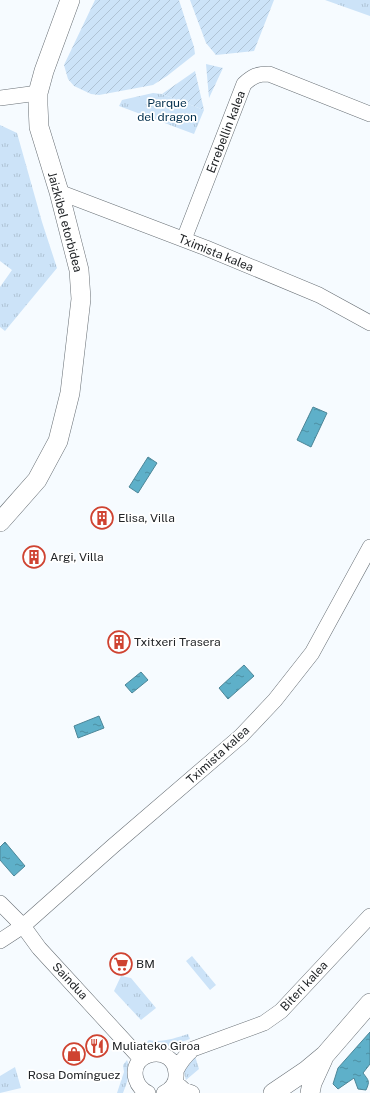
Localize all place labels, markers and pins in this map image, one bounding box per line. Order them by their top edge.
building icon: Elisa, Villa [89,505,115,531]
place label: Elisa, Villa [118,511,175,525]
building icon: Argi, Villa [21,544,47,570]
place label: Argi, Villa [50,550,104,564]
building icon: Txitxeri Trasera [106,629,132,655]
place label: Txitxeri Trasera [134,635,221,649]
supermarket icon: BM [108,951,134,977]
place label: BM [136,957,155,971]
restaurant icon: Muliateko Giroa [84,1033,110,1059]
place label: Muliateko Giroa [112,1039,200,1053]
shop icon: Rosa Domínguez [61,1041,87,1067]
place label: Rosa Domínguez [28,1068,120,1082]

